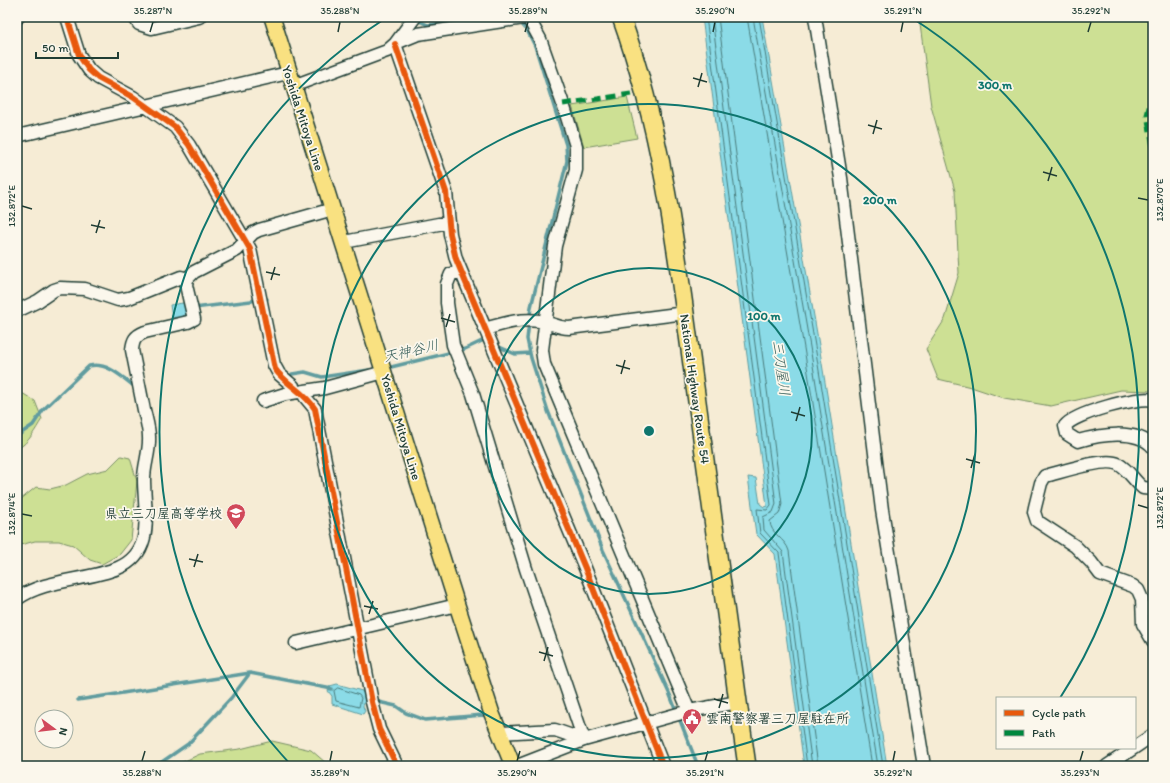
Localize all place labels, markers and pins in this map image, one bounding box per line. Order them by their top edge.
centre of rings [642,424,656,438]
school or university icon: 県立三刀屋高等学校 [225,502,247,530]
place label: 県立三刀屋高等学校 [105,506,222,521]
public building icon: 雲南警察署三刀屋駐在所 [681,707,703,735]
place label: 雲南警察署三刀屋駐在所 [706,711,849,726]

